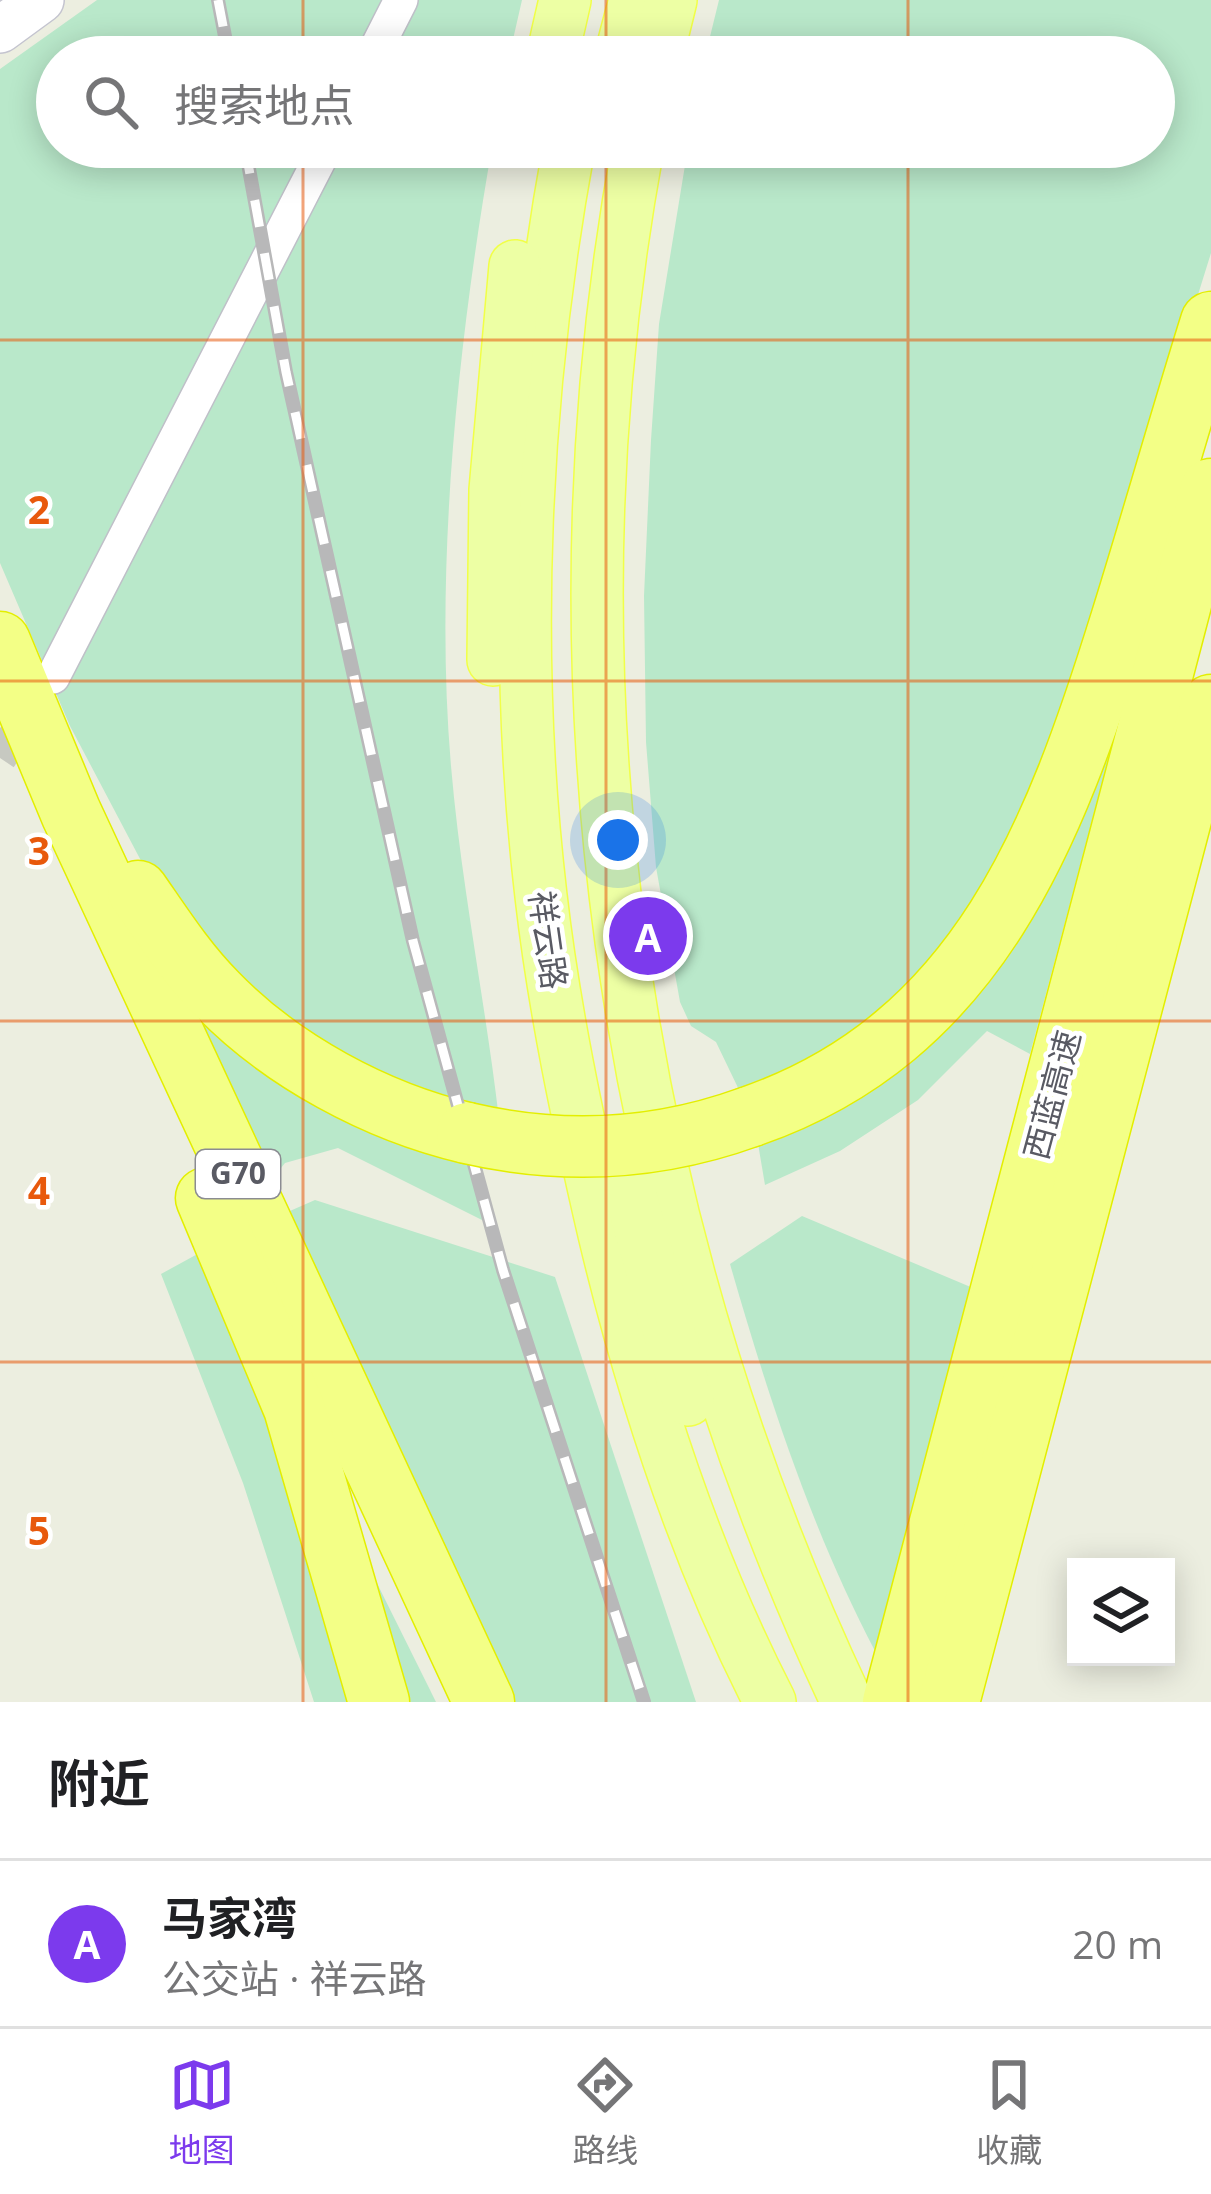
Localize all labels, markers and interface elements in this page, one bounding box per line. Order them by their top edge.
search box [36,36,1175,168]
icon: search [78,69,144,135]
text: 搜索地点 [174,74,354,135]
text: 2 [28,482,50,535]
your location [588,810,648,870]
text: 3 [28,823,50,876]
street label: 祥云路 [519,888,578,992]
pin: A [609,891,687,981]
street label: 西蓝高速 [1013,1025,1090,1164]
road number: G70 [196,1150,280,1198]
text: 4 [28,1163,50,1216]
text: 5 [28,1503,50,1556]
map controls [1067,1558,1175,1666]
button: layers [1067,1558,1175,1666]
text: 附近 [48,1747,150,1817]
text: 马家湾 [162,1887,297,1948]
text: A [74,1917,100,1970]
text: 20 m [1072,1917,1163,1970]
text: 公交站 · 祥云路 [162,1951,427,2004]
tab: 地图 [169,2052,235,2172]
tab: 路线 [572,2052,638,2172]
tab: 收藏 [976,2052,1042,2172]

